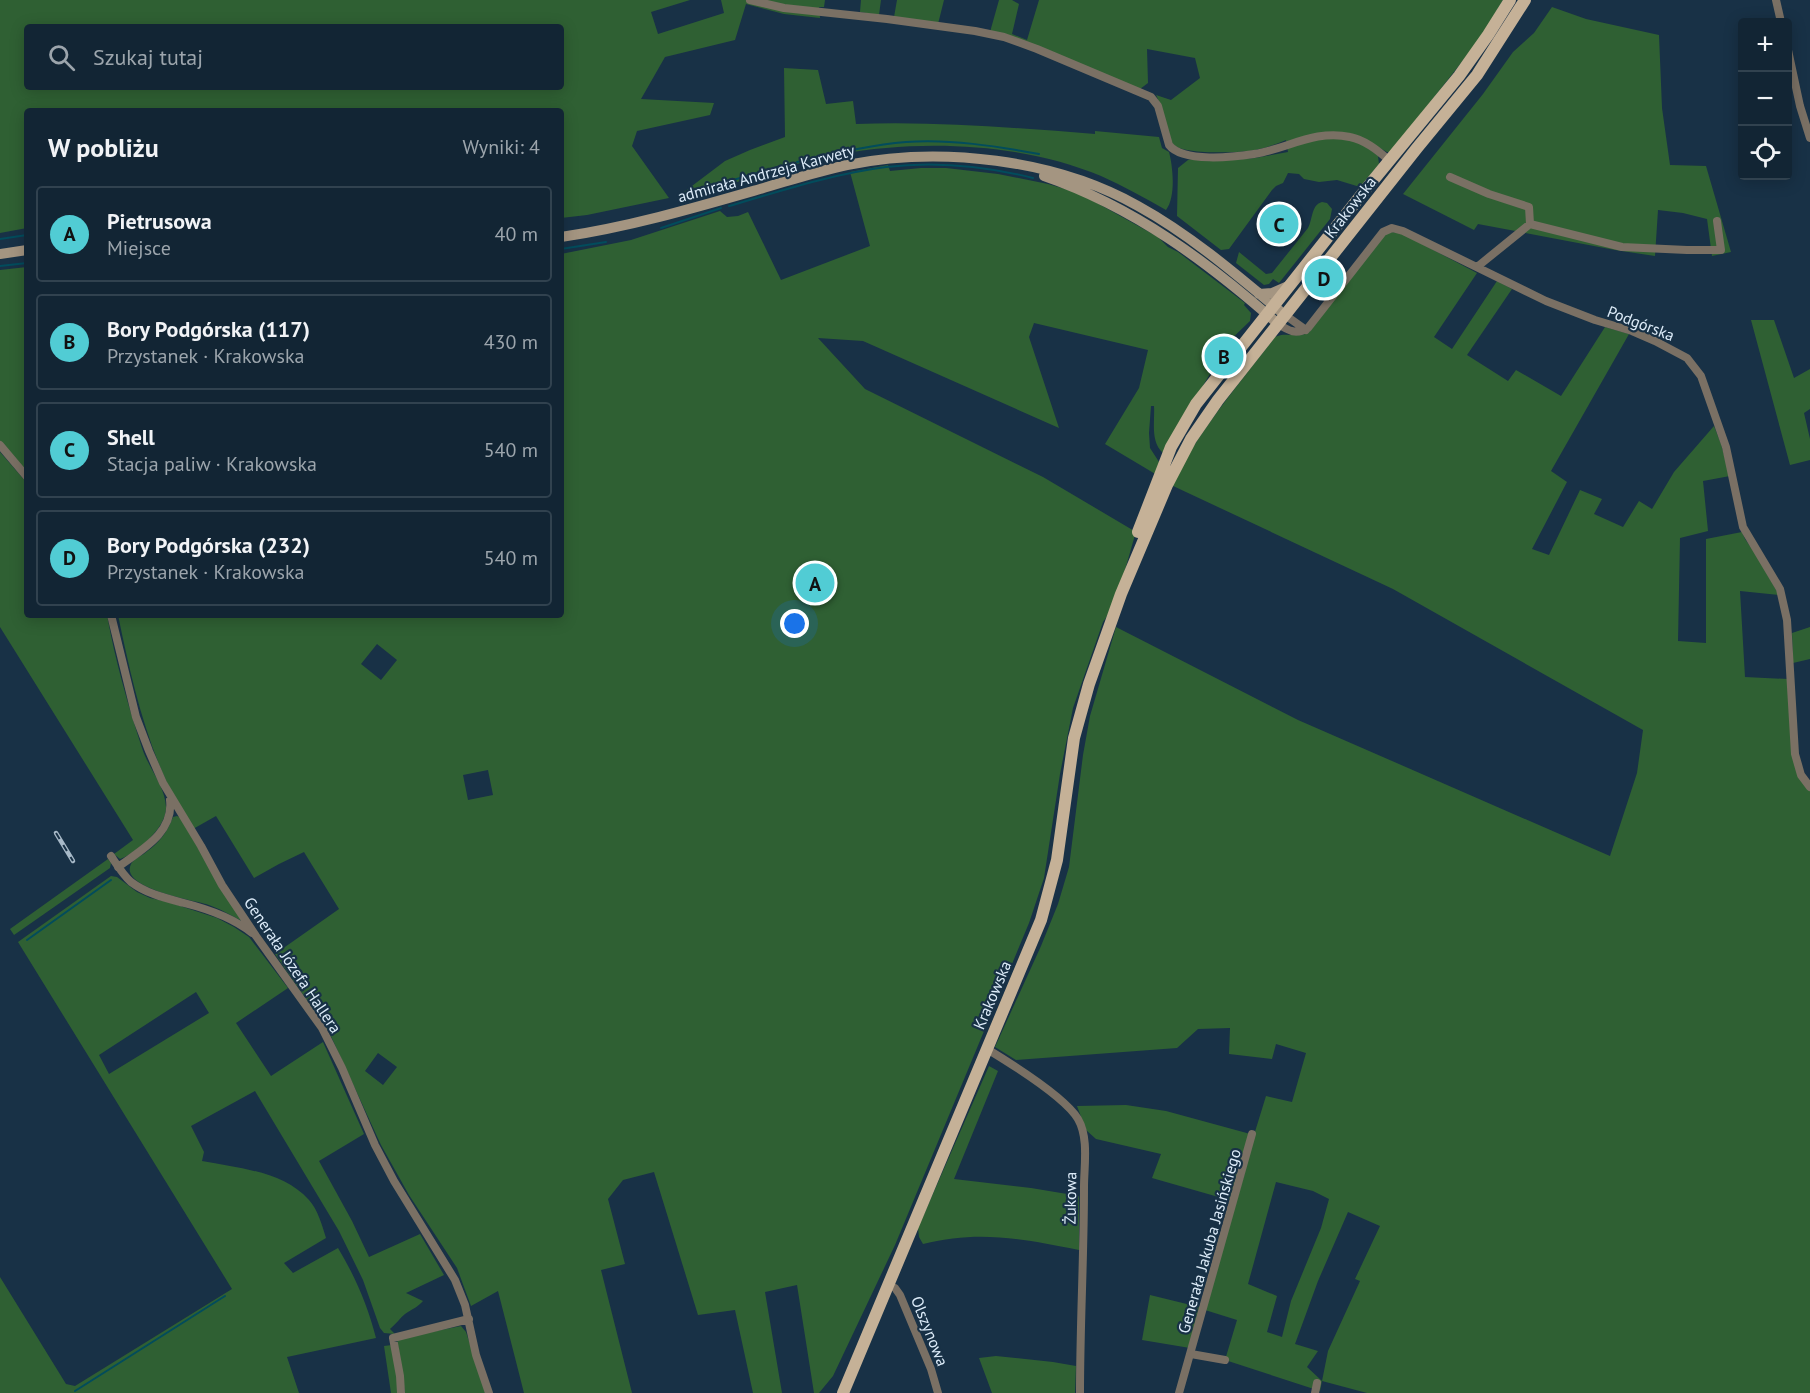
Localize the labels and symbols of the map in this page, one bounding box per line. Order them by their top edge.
street label: admirała Andrzeja Karwety [675,140,857,206]
street label: Krakowska [1320,172,1380,242]
pin: C [1260,202,1298,246]
pin: D [1304,256,1344,300]
street label: Podgórska [1605,301,1677,345]
pin: B [1204,334,1244,378]
pin: A [796,560,834,606]
your location [780,609,809,638]
street label: Generała Józefa Hallera [240,893,346,1037]
street label: Krakowska [969,958,1015,1032]
street label: Generała Jakuba Jasińskiego [1173,1146,1245,1336]
street label: Żukowa [1060,1172,1080,1224]
street label: Olszynowa [907,1293,953,1369]

